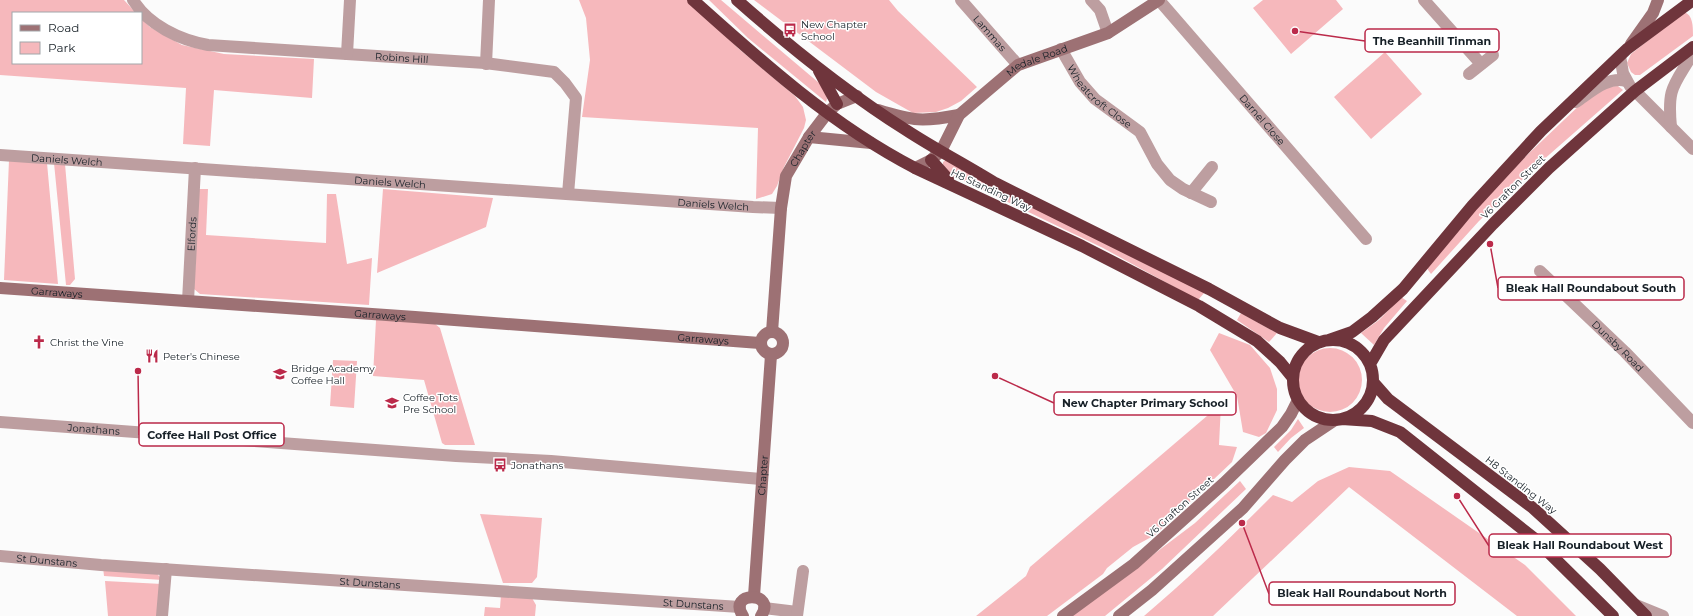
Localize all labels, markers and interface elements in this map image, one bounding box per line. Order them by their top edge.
legend [12,12,142,64]
street label: Lammas [971,12,1009,54]
place label: New Chapter School [801,18,867,43]
text: Road [48,20,79,35]
bus stop icon: New Chapter School [782,22,798,38]
callout: The Beanhill Tinman [1365,29,1499,52]
text: The Beanhill Tinman [1373,34,1491,48]
text: Park [48,40,76,55]
street label: Medale Road [1003,41,1069,79]
street label: Robins Hill [375,49,429,66]
street label: Wheatcroft Close [1065,62,1135,130]
street label: Darnel Close [1237,91,1288,148]
street label: Chapter [787,127,819,169]
street label: Daniels Welch [31,151,103,169]
street label: V6 Grafton Street [1478,152,1548,222]
street label: H8 Standing Way [949,166,1034,215]
street label: Daniels Welch [354,173,426,191]
street label: Daniels Welch [677,195,749,213]
street label: Elfords [184,216,199,252]
callout: Bleak Hall Roundabout South [1498,277,1684,300]
text: Bleak Hall Roundabout South [1506,281,1676,295]
street label: Garraways [31,284,83,300]
street label: Garraways [354,306,406,323]
street label: Dunsby Road [1589,318,1647,374]
street label: Garraways [677,330,729,347]
church icon: Christ the Vine [31,334,47,350]
place label: Christ the Vine [50,336,124,349]
restaurant icon: Peter's Chinese [144,348,160,364]
place label: Peter's Chinese [163,350,240,363]
place label: Bridge Academy Coffee Hall [291,362,375,387]
school or university icon: Bridge Academy Coffee Hall [272,366,288,382]
place label: Coffee Tots Pre School [403,391,458,416]
callout: New Chapter Primary School [1054,392,1236,415]
school or university icon: Coffee Tots Pre School [384,395,400,411]
text: New Chapter Primary School [1062,396,1228,410]
street label: Jonathans [66,420,120,437]
callout: Coffee Hall Post Office [139,423,284,446]
text: Coffee Hall Post Office [147,428,277,442]
street label: H8 Standing Way [1483,453,1560,517]
street label: Chapter [755,455,770,496]
bus stop icon: Jonathans [492,457,508,473]
place label: Jonathans [510,459,563,472]
street label: V6 Grafton Street [1144,473,1216,541]
callout: Bleak Hall Roundabout West [1489,534,1671,557]
text: Bleak Hall Roundabout West [1497,538,1663,552]
street label: St Dunstans [16,551,78,569]
street label: St Dunstans [339,574,401,591]
callout: Bleak Hall Roundabout North [1269,582,1455,605]
text: Bleak Hall Roundabout North [1277,586,1447,600]
street label: St Dunstans [662,595,724,612]

